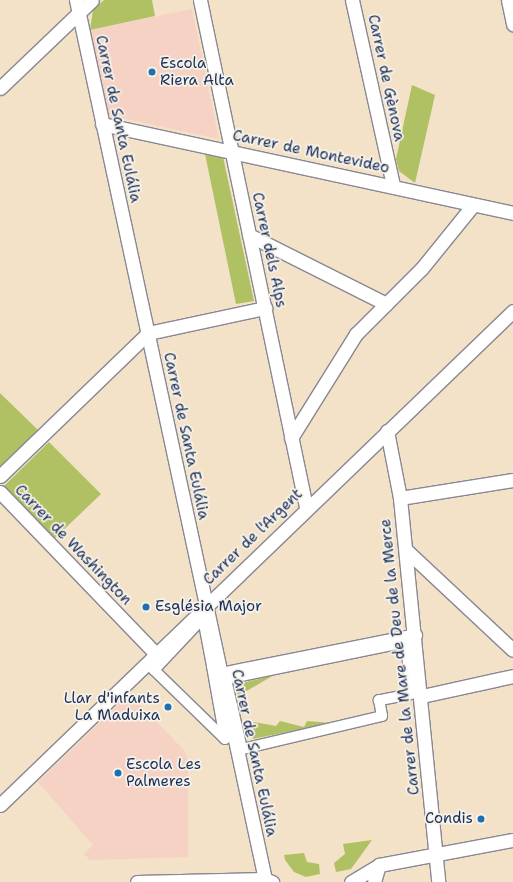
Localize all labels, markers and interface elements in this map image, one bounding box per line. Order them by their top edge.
street label: Carrer de Gènova [364,13,408,143]
street label: Carrer de Santa Eulália [91,34,145,204]
place label: Escola Riera Alta [160,54,234,89]
marker: Escola Riera Alta [147,67,157,77]
street label: Carrer de Montevideo [231,127,391,177]
street label: Carrer dels Alps [248,191,290,309]
street label: Carrer de Santa Eulália [159,351,213,521]
street label: Carrer de Washington [11,481,135,609]
street label: Carrer de l'Argent [200,485,306,589]
street label: Carrer de la Mare de Deu de la Merce [377,518,423,796]
place label: Església Major [155,598,262,616]
marker: Església Major [140,601,152,613]
street label: Carrer de Santa Eulália [227,668,281,838]
place label: Llar d'infants La Maduixa [64,689,160,724]
marker: Llar d'infants La Maduixa [163,702,173,712]
place label: Escola Les Palmeres [126,755,201,790]
marker: Escola Les Palmeres [113,768,123,778]
place label: Condis [425,810,473,828]
marker: Condis [476,814,486,824]

